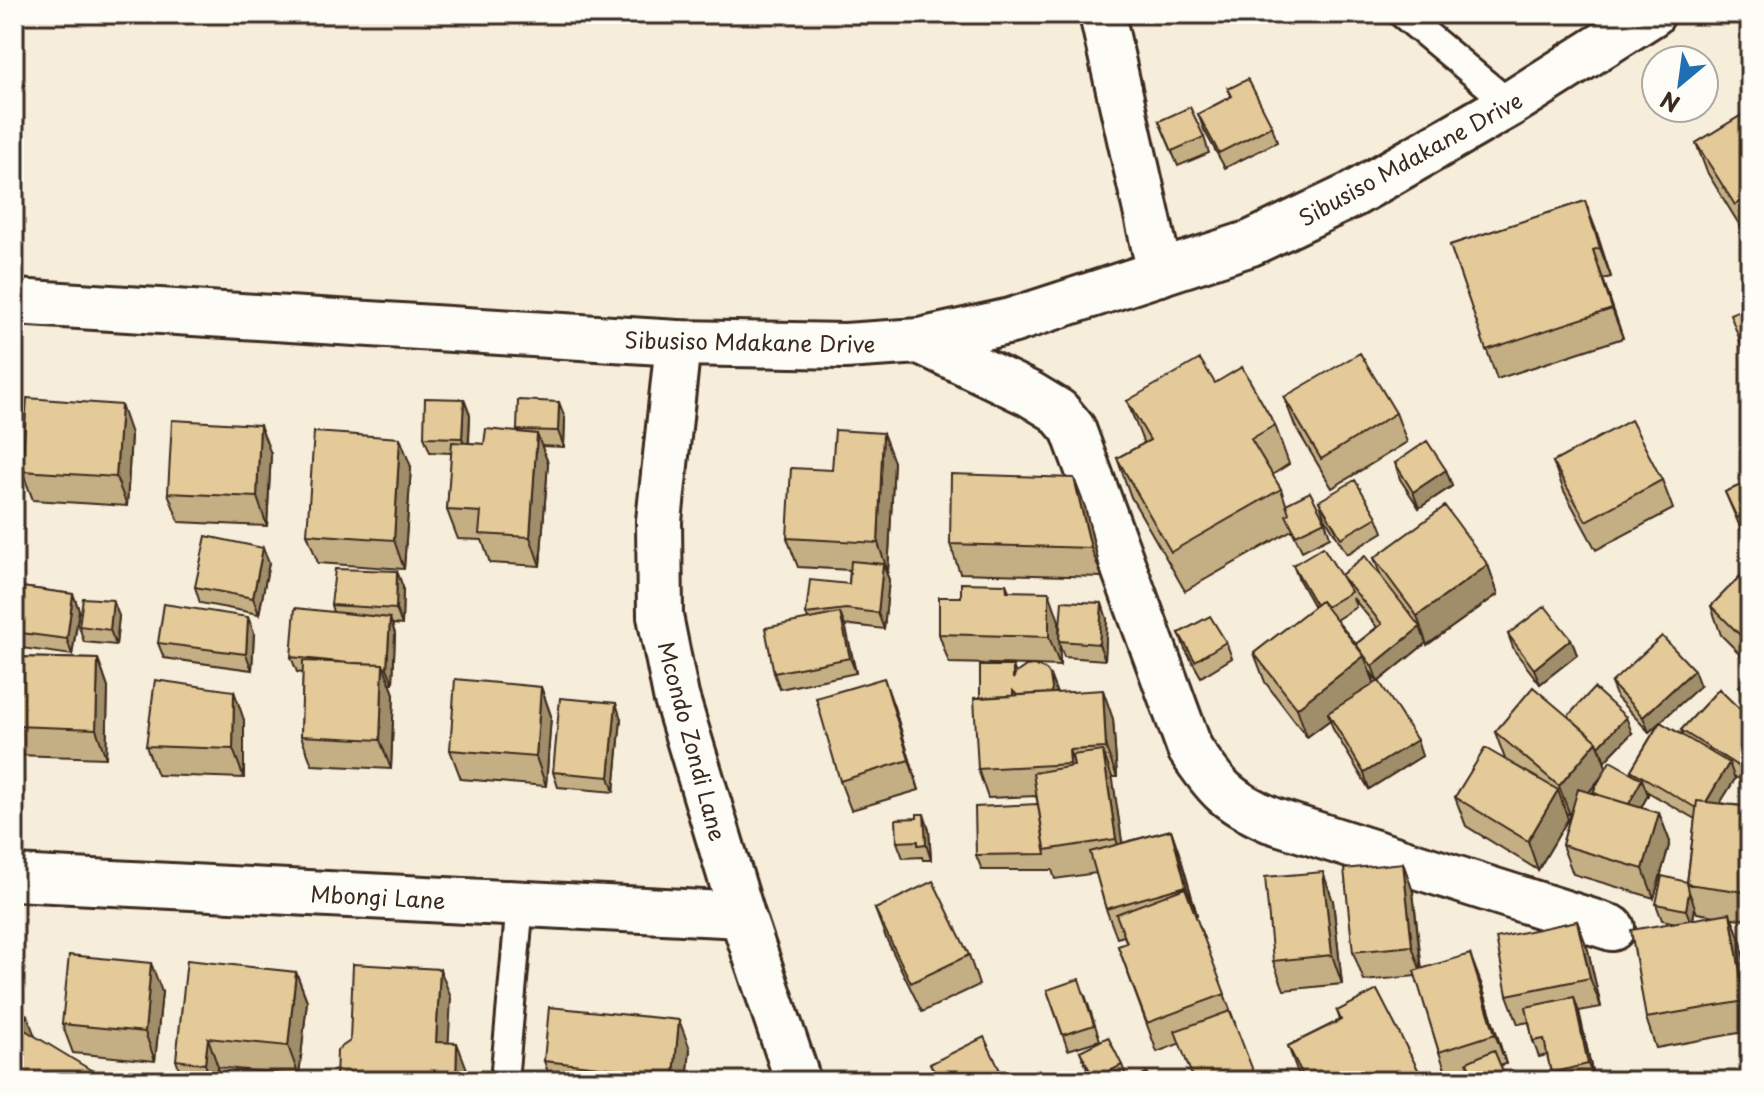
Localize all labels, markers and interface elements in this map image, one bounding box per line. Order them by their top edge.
north arrow [1640,44,1720,124]
street label: Sibusiso Mdakane Drive [1292,83,1528,233]
text: N [1654,84,1685,121]
street label: Sibusiso Mdakane Drive [624,322,876,360]
street label: Mcondo Zondi Lane [650,637,736,845]
street label: Mbongi Lane [310,876,446,916]

